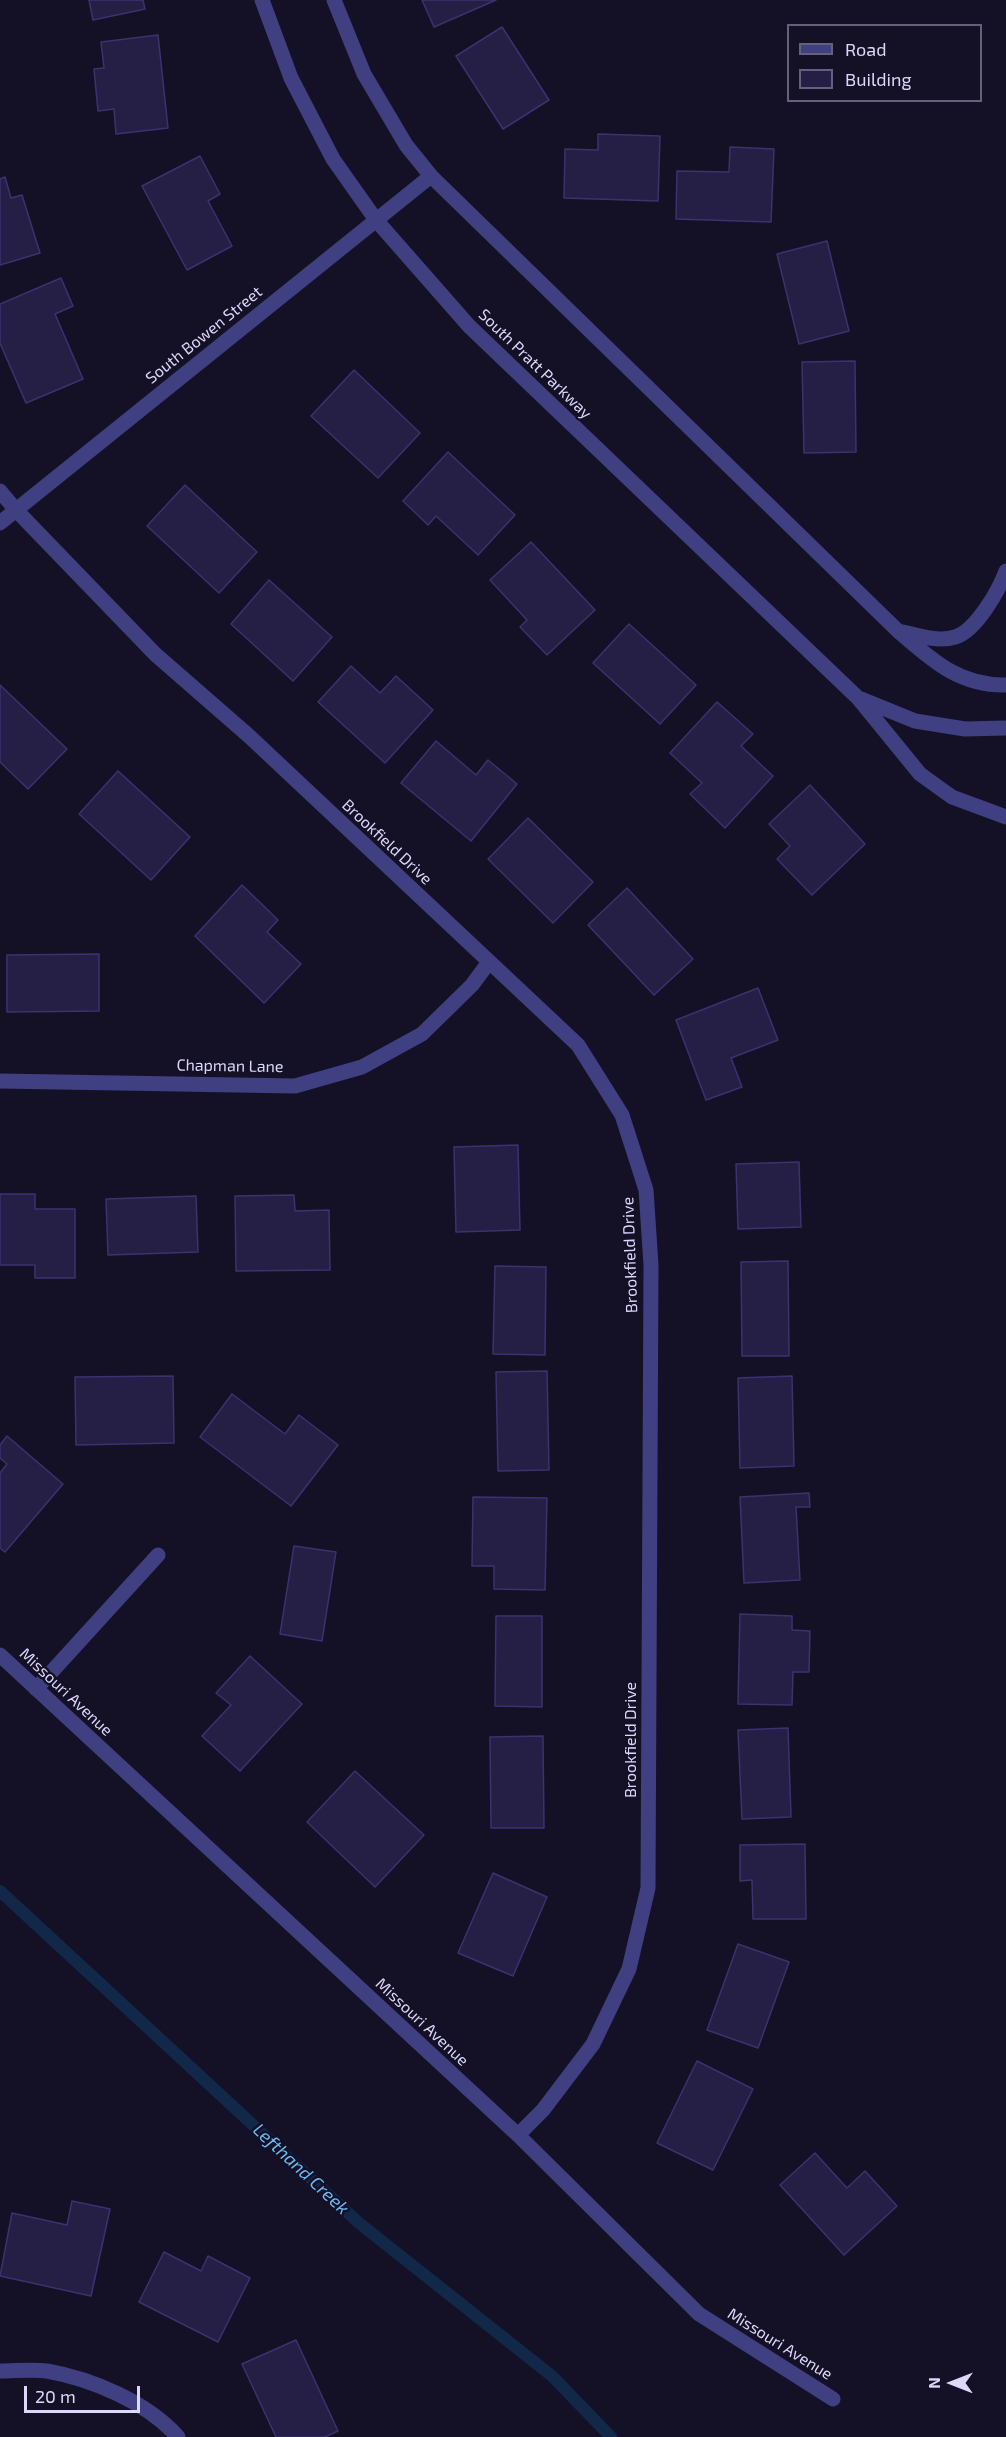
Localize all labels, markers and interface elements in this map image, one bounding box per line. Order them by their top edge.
legend [787,24,982,102]
text: Road [845,38,886,60]
text: Building [845,68,912,90]
street label: South Bowen Street [142,282,266,388]
street label: South Pratt Parkway [475,305,595,423]
street label: Brookfield Drive [338,795,436,889]
street label: Chapman Lane [176,1055,284,1077]
street label: Brookfield Drive [618,1197,642,1313]
street label: Missouri Avenue [16,1644,116,1740]
street label: Brookfield Drive [621,1682,641,1798]
street label: Missouri Avenue [372,1974,472,2070]
water label: Lefthand Creek [248,2119,354,2219]
street label: Missouri Avenue [724,2304,836,2384]
north arrow [922,2353,982,2413]
scale bar [27,2374,142,2412]
text: N [924,2377,943,2389]
text: 20 m [35,2385,76,2407]

